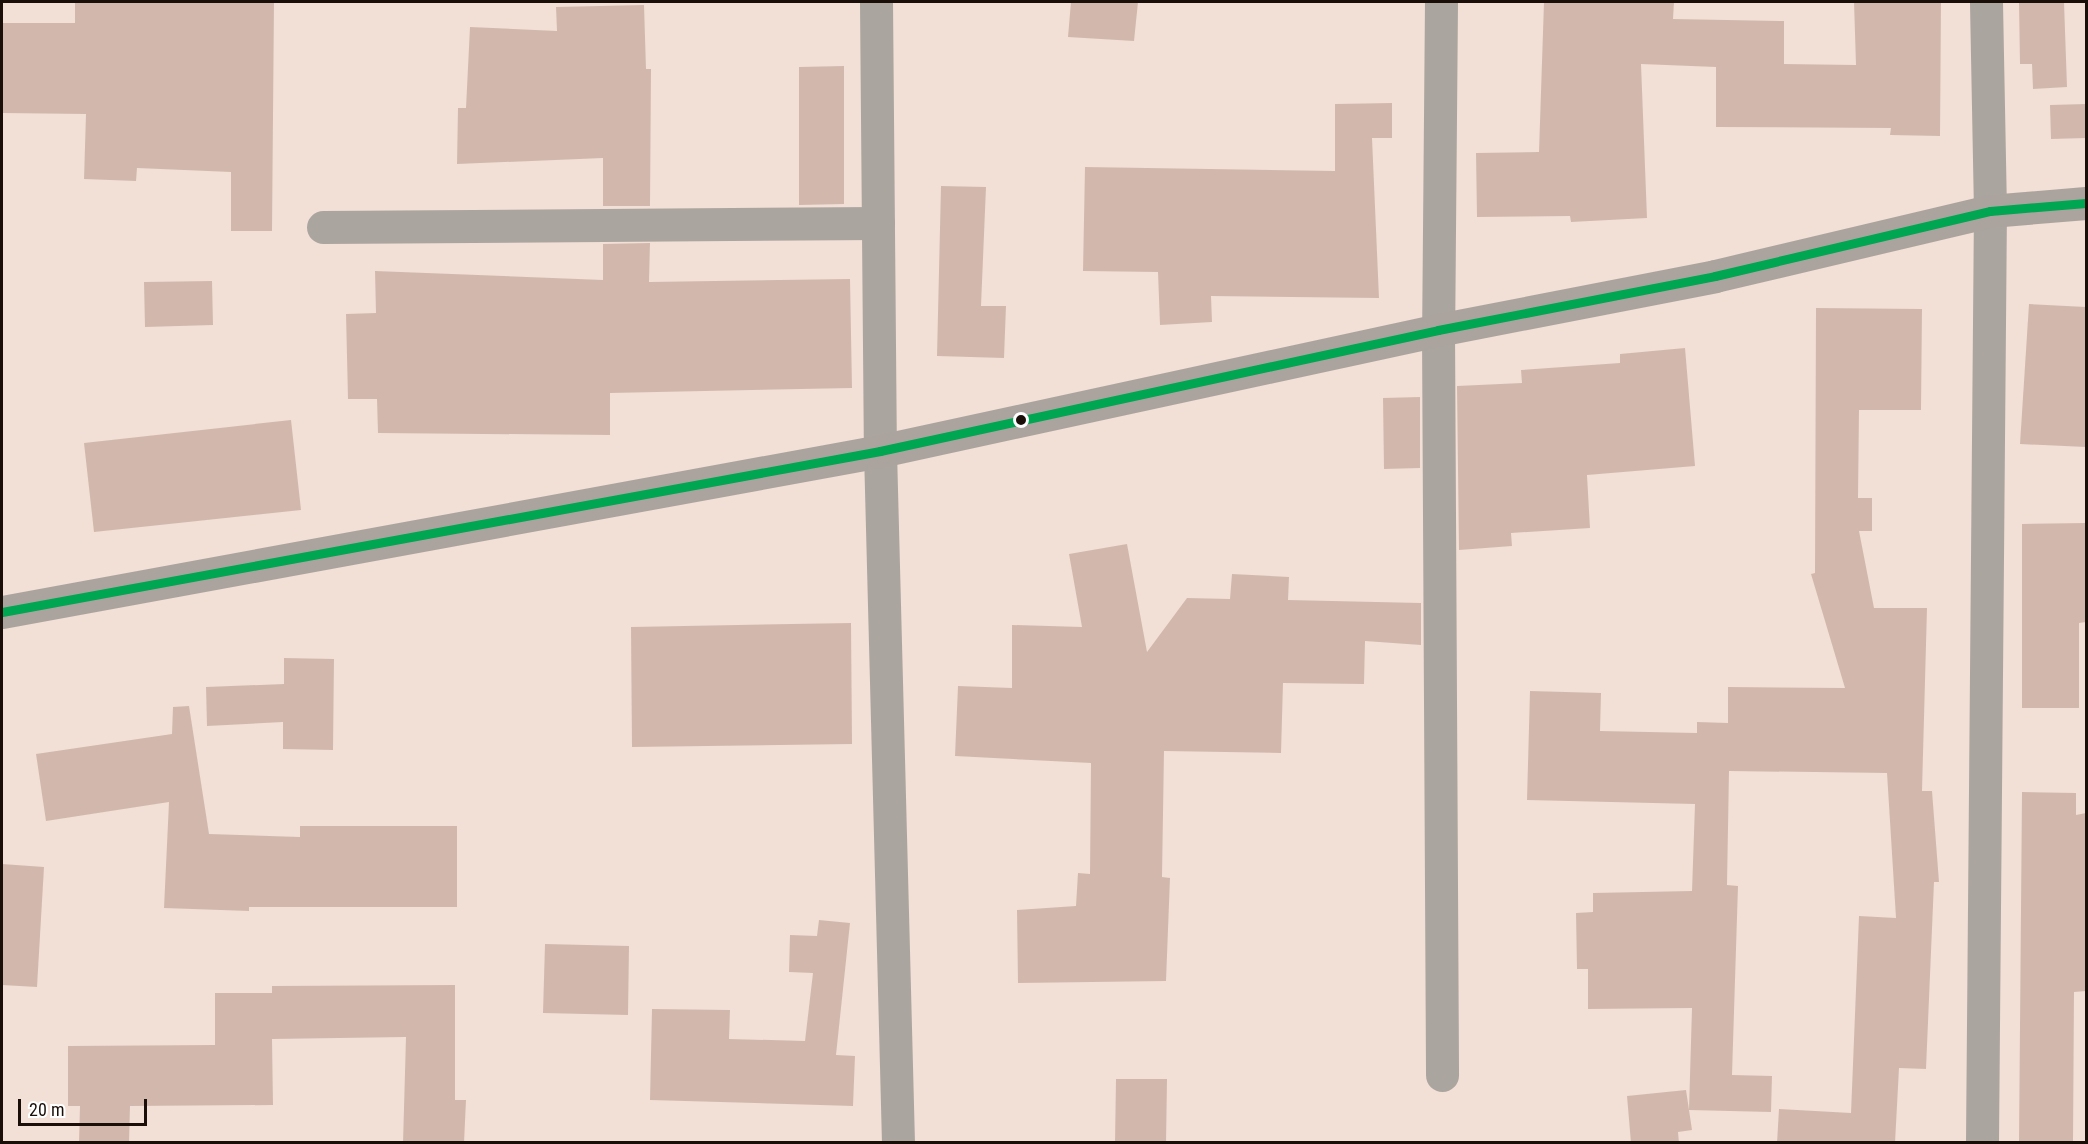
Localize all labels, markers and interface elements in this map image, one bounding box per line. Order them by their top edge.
unlabelled marker [1015,414,1027,426]
scale bar [21,1087,150,1125]
text: 20 m [29,1099,64,1120]

